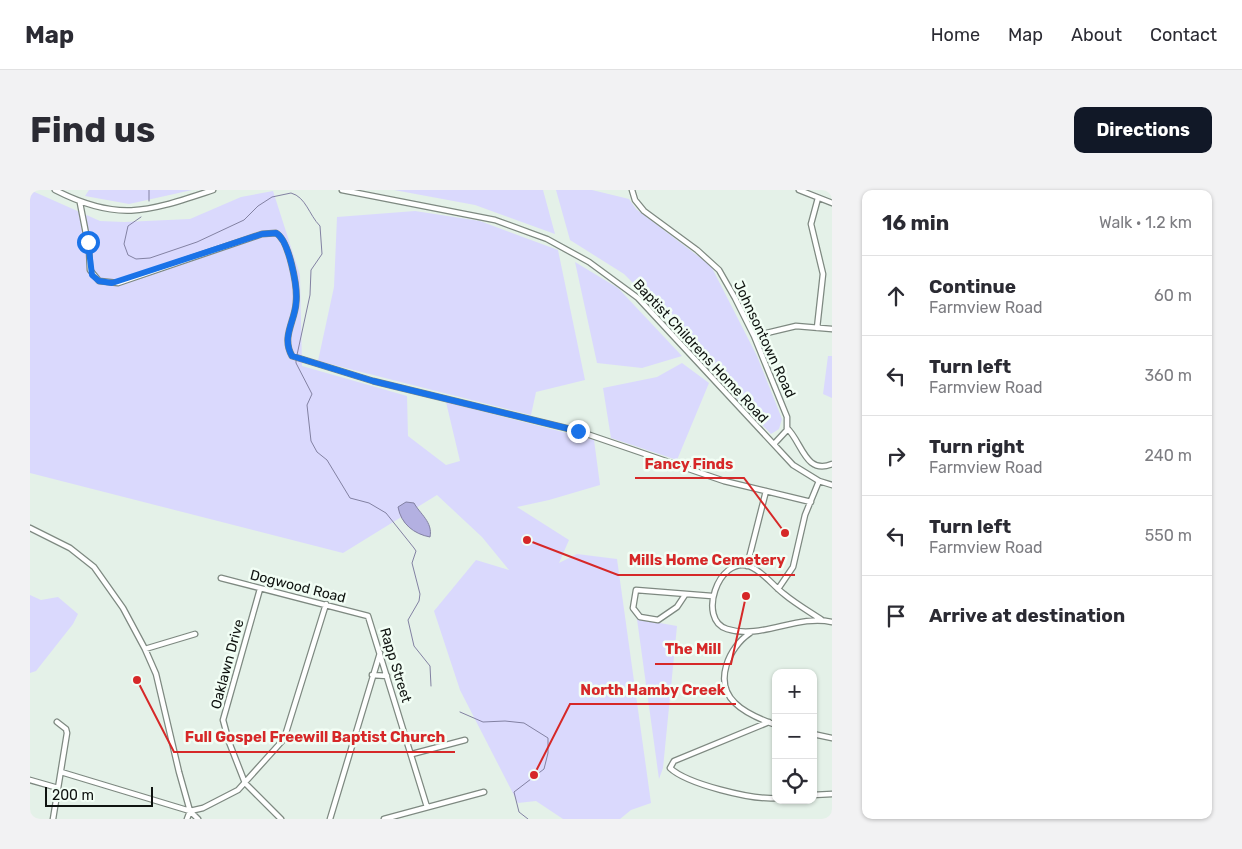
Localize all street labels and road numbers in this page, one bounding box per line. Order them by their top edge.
street label: Baptist Childrens Home Road [630,276,772,427]
street label: Johnsontown Road [730,278,799,400]
street label: Dogwood Road [248,566,348,607]
street label: Oaklawn Drive [207,617,248,711]
street label: Rapp Street [376,626,415,705]

